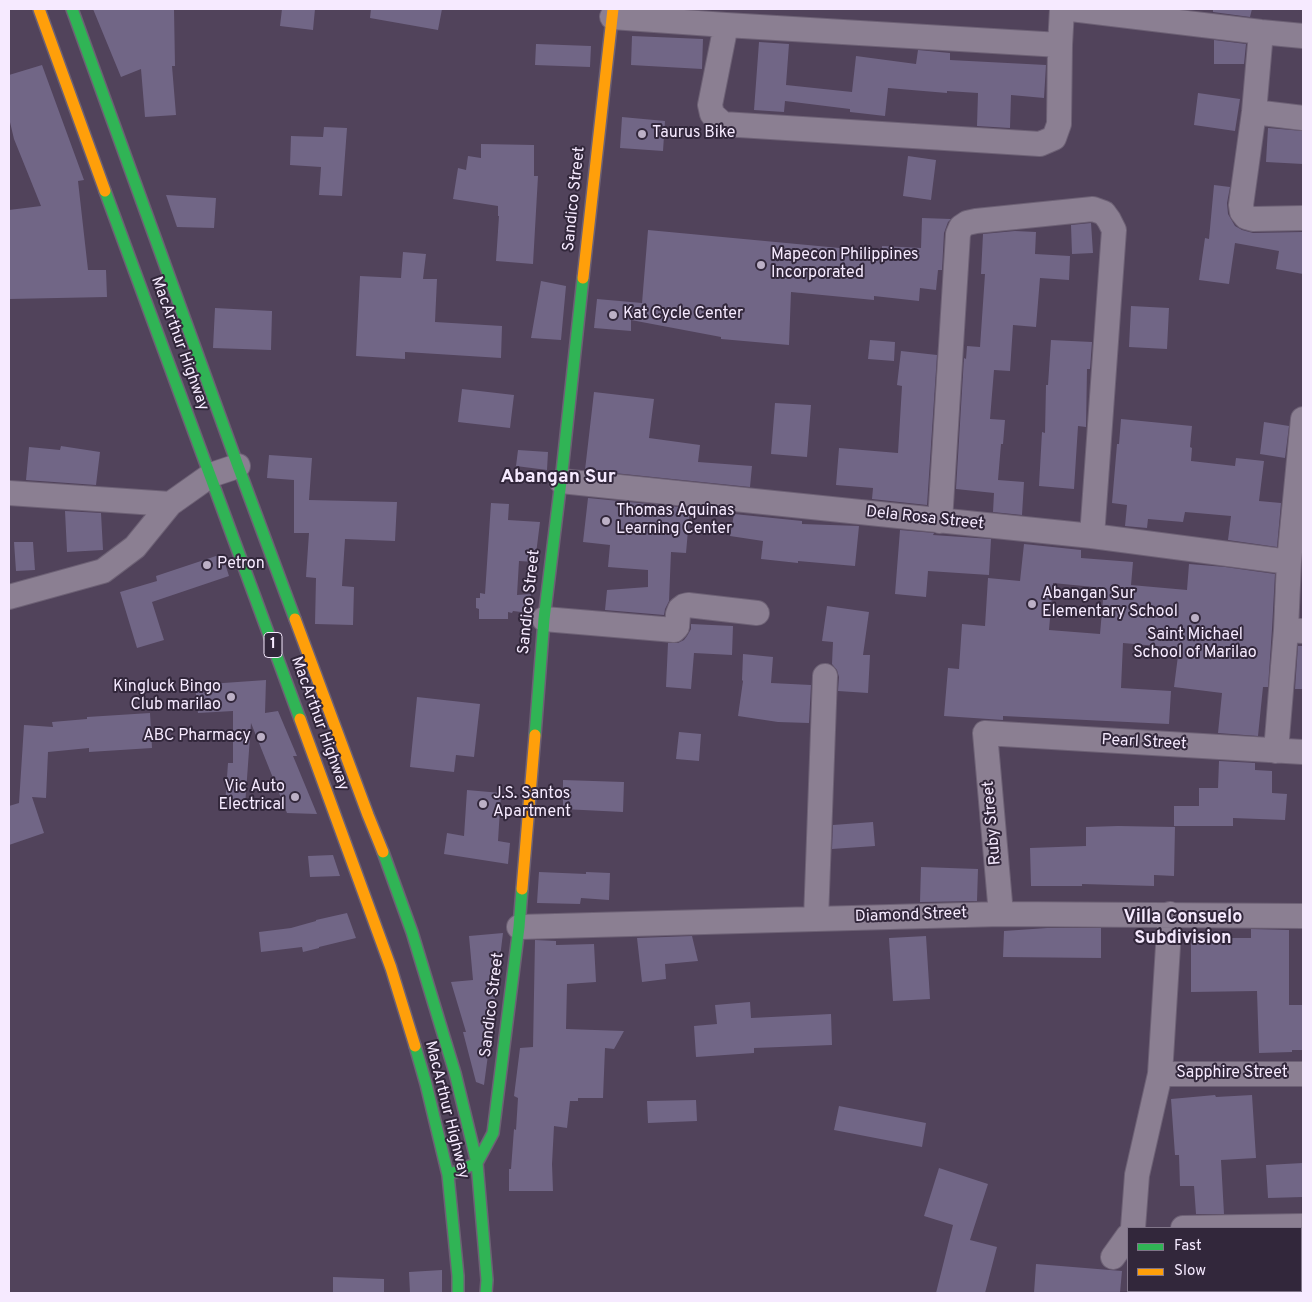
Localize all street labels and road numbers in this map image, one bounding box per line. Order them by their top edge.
street label: Sandico Street [560,146,590,252]
street label: MacArthur Highway [146,274,212,414]
street label: Dela Rosa Street [865,503,985,535]
street label: Sandico Street [515,549,545,655]
road number: 1 [264,632,282,658]
street label: MacArthur Highway [286,654,352,794]
street label: Pearl Street [1101,731,1187,755]
street label: Ruby Street [980,780,1006,866]
street label: Diamond Street [855,904,967,928]
street label: Sandico Street [477,952,509,1058]
street label: MacArthur Highway [420,1039,472,1181]
street label: Sapphire Street [1176,1064,1288,1084]

